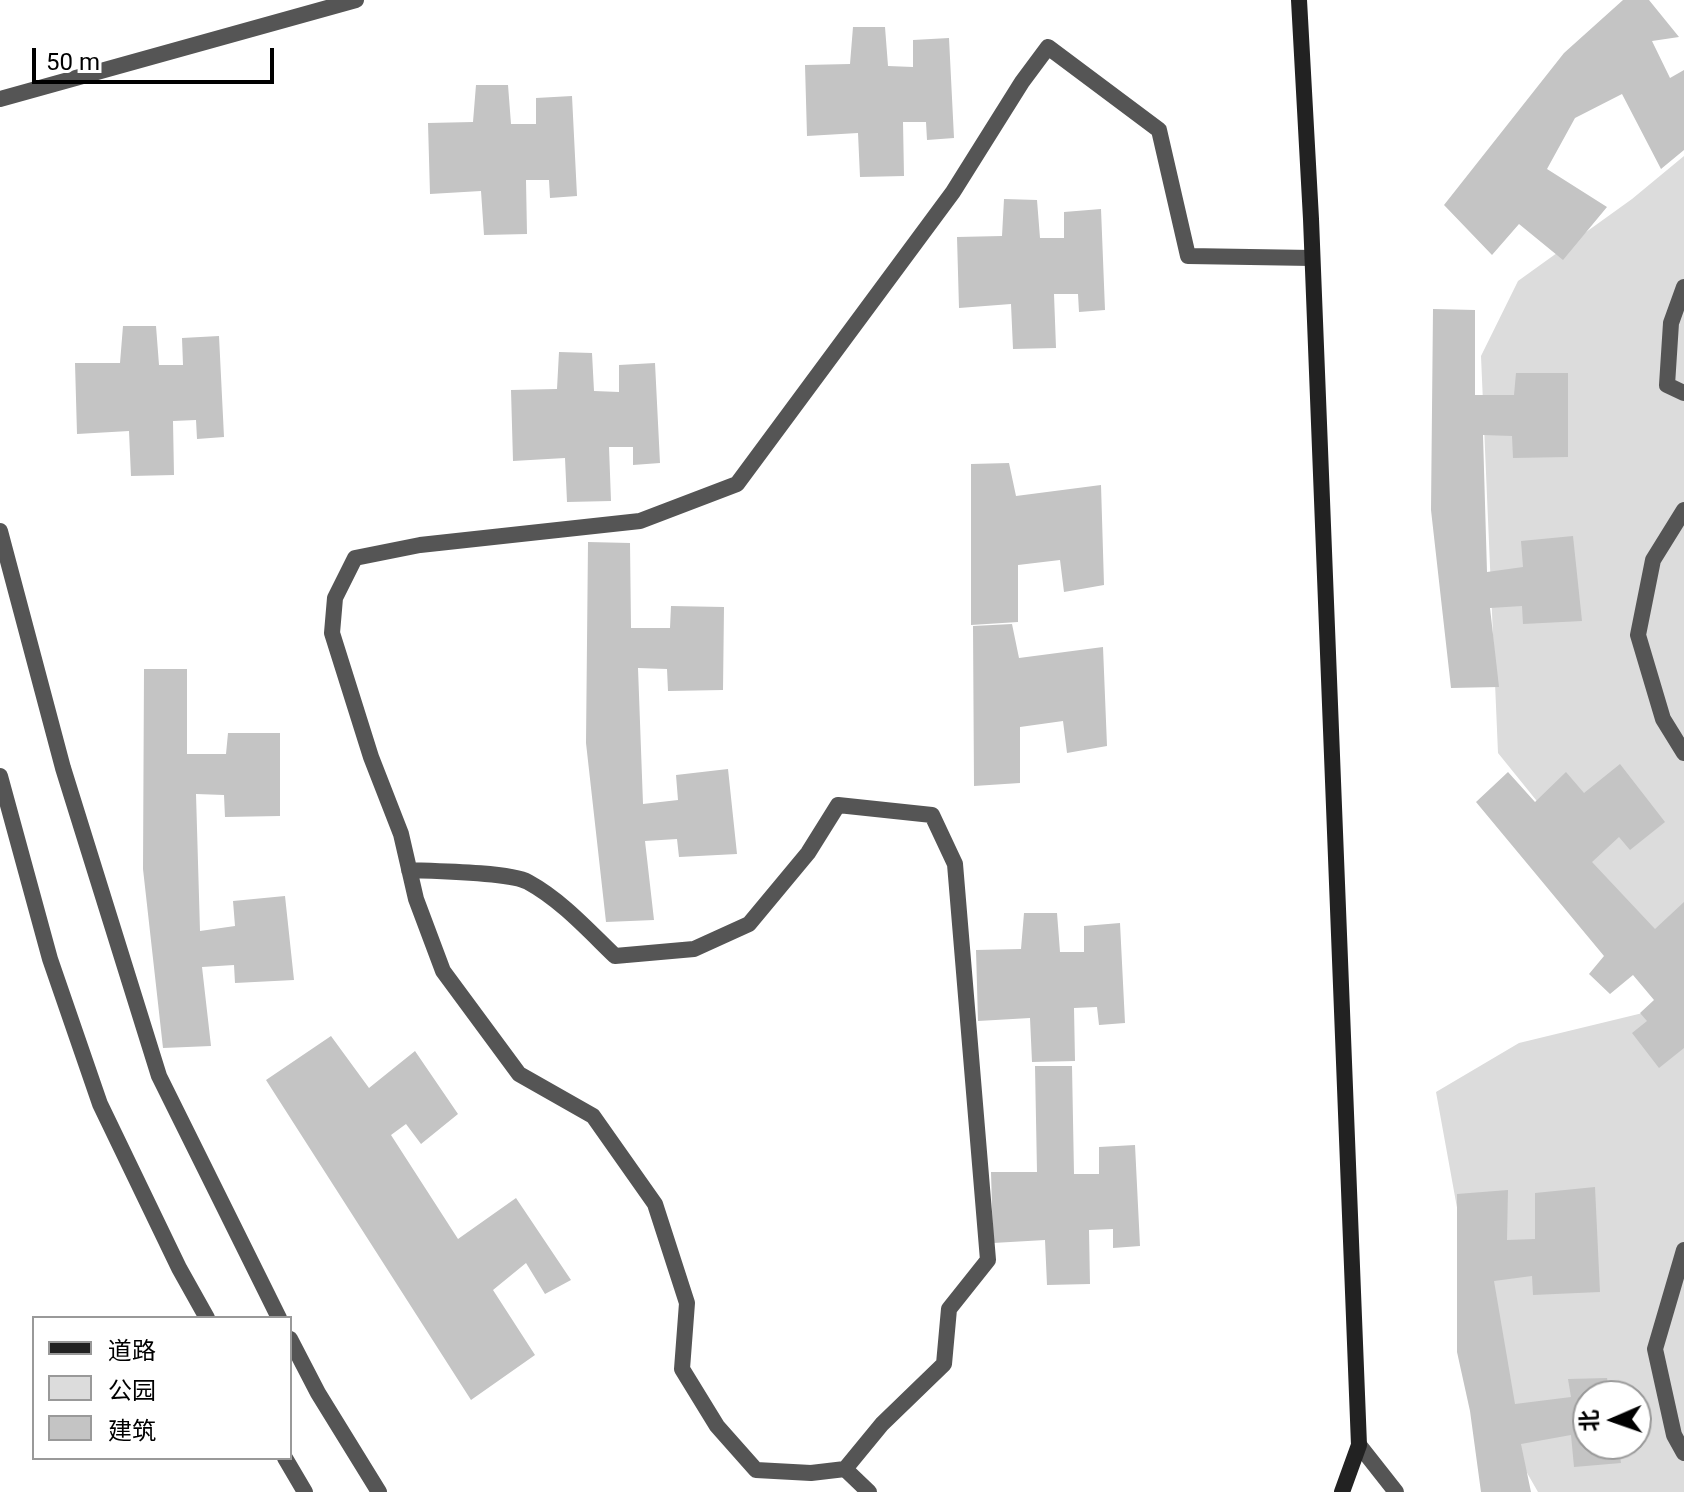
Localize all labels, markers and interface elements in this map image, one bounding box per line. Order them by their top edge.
scale bar [36,32,278,82]
text: 50 m [46,48,100,76]
legend [32,1316,292,1460]
text: 道路 [108,1337,156,1365]
text: 公园 [108,1377,156,1405]
north arrow [1572,1380,1652,1460]
text: 北 [1577,1409,1602,1432]
text: 建筑 [108,1417,156,1445]

